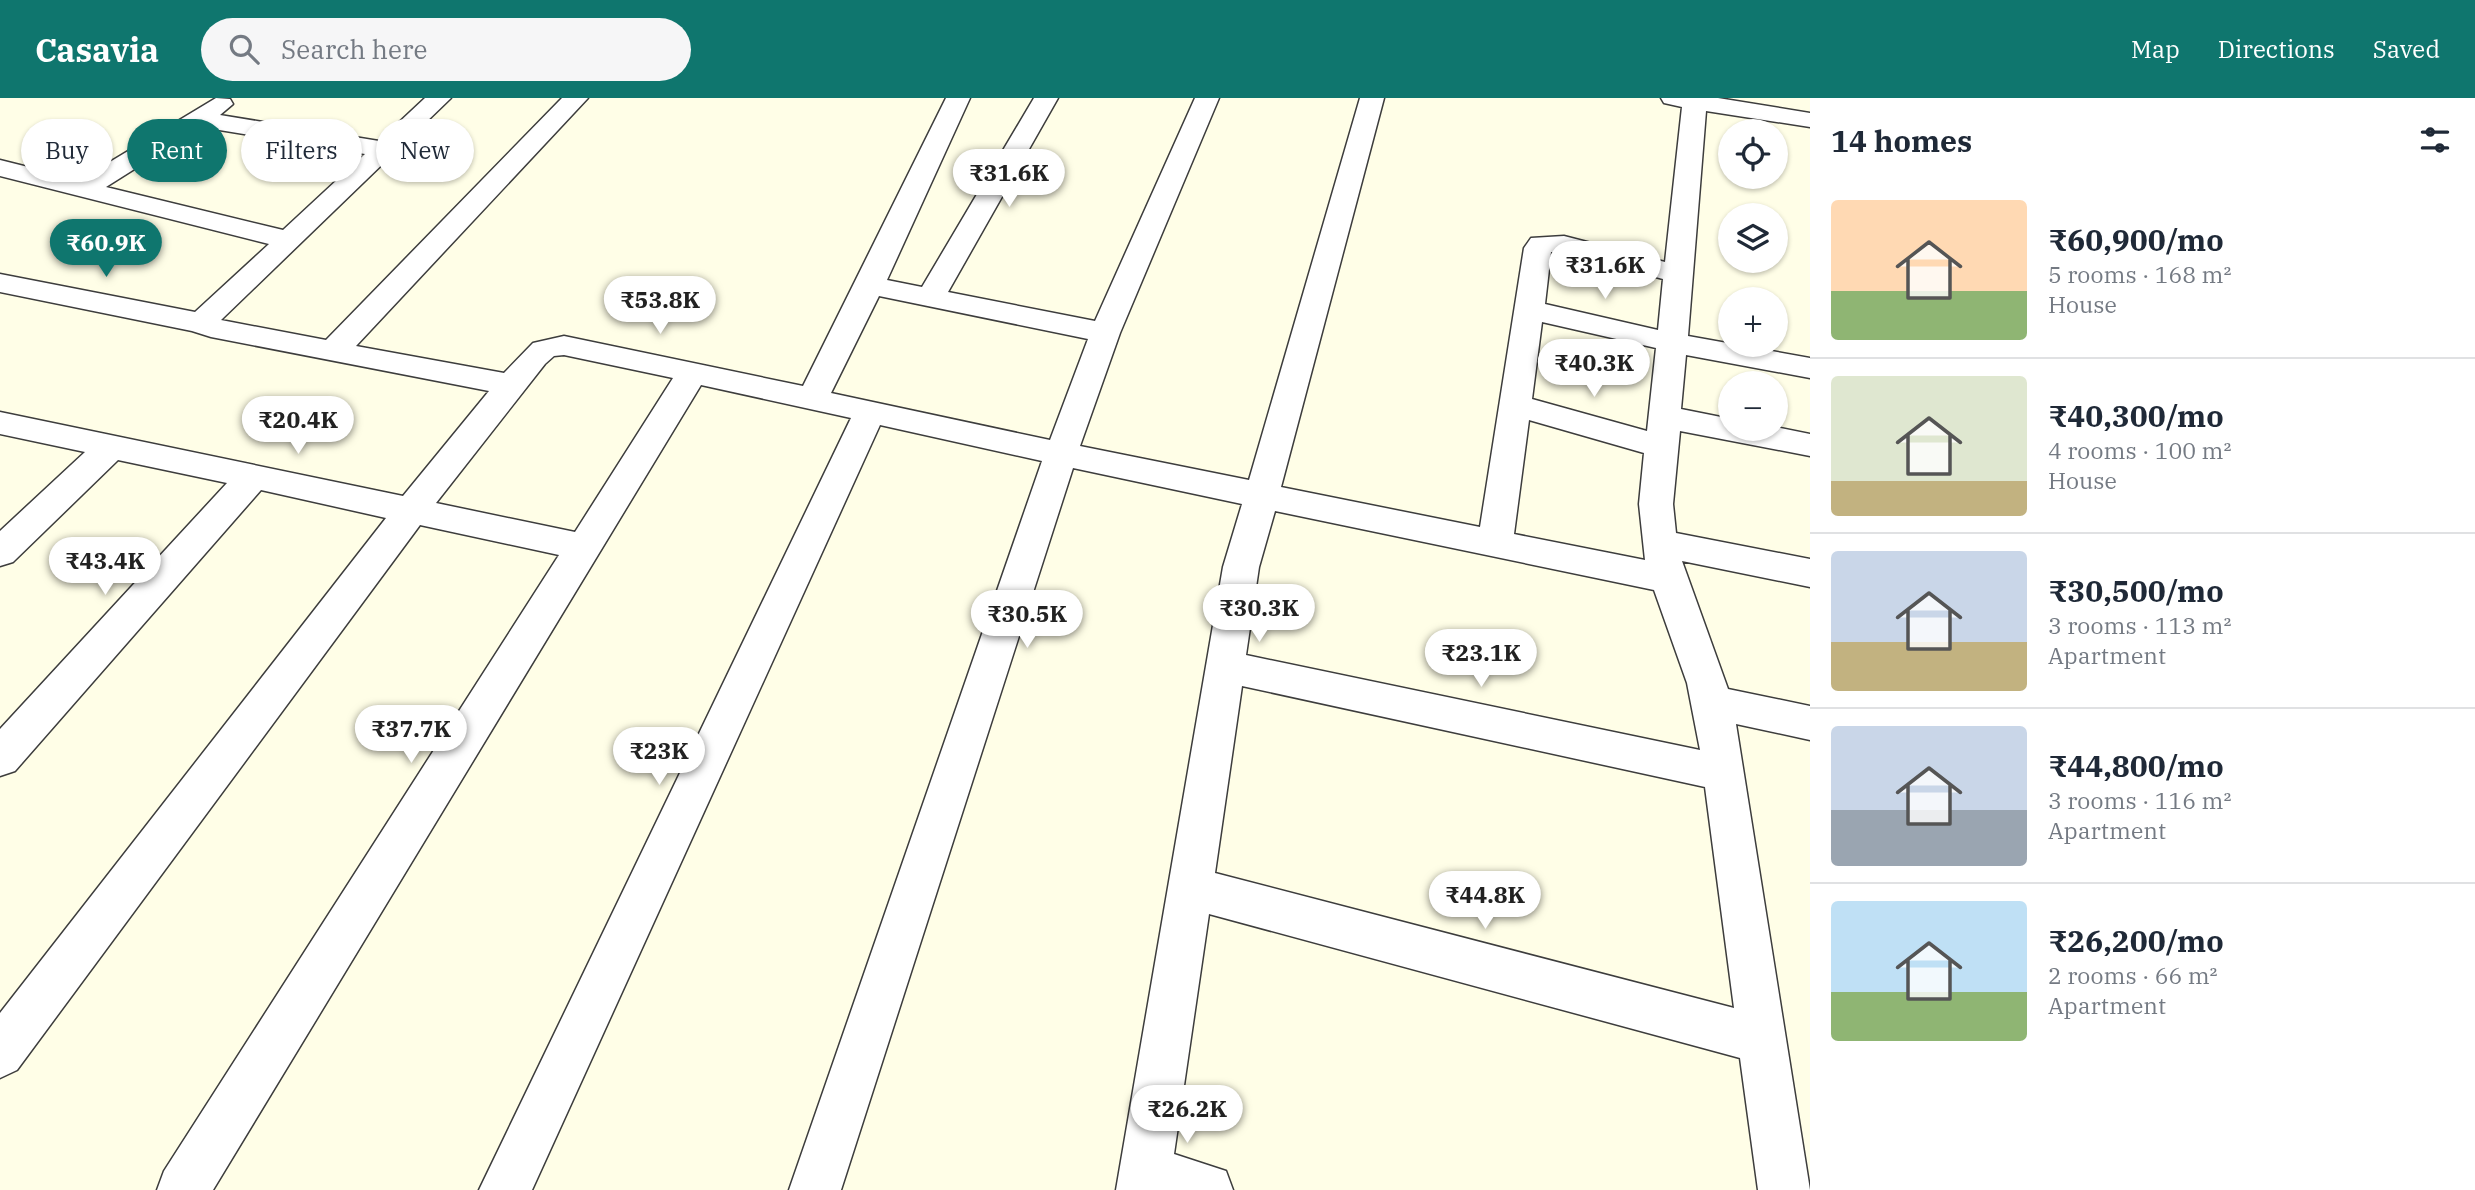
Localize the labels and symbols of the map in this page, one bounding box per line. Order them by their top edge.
pin: ₹31.6K [952,150,1066,209]
pin: ₹60.9K [49,220,163,279]
pin: ₹31.6K [1548,242,1662,301]
pin: ₹53.8K [603,276,717,336]
pin: ₹40.3K [1537,340,1651,399]
pin: ₹20.4K [241,396,355,456]
pin: ₹43.4K [48,538,162,597]
pin: ₹30.3K [1202,584,1316,644]
pin: ₹30.5K [970,590,1084,650]
pin: ₹23.1K [1424,630,1538,689]
pin: ₹37.7K [354,706,468,765]
pin: ₹23K [618,728,700,787]
pin: ₹44.8K [1428,872,1542,931]
pin: ₹26.2K [1130,1086,1244,1145]

